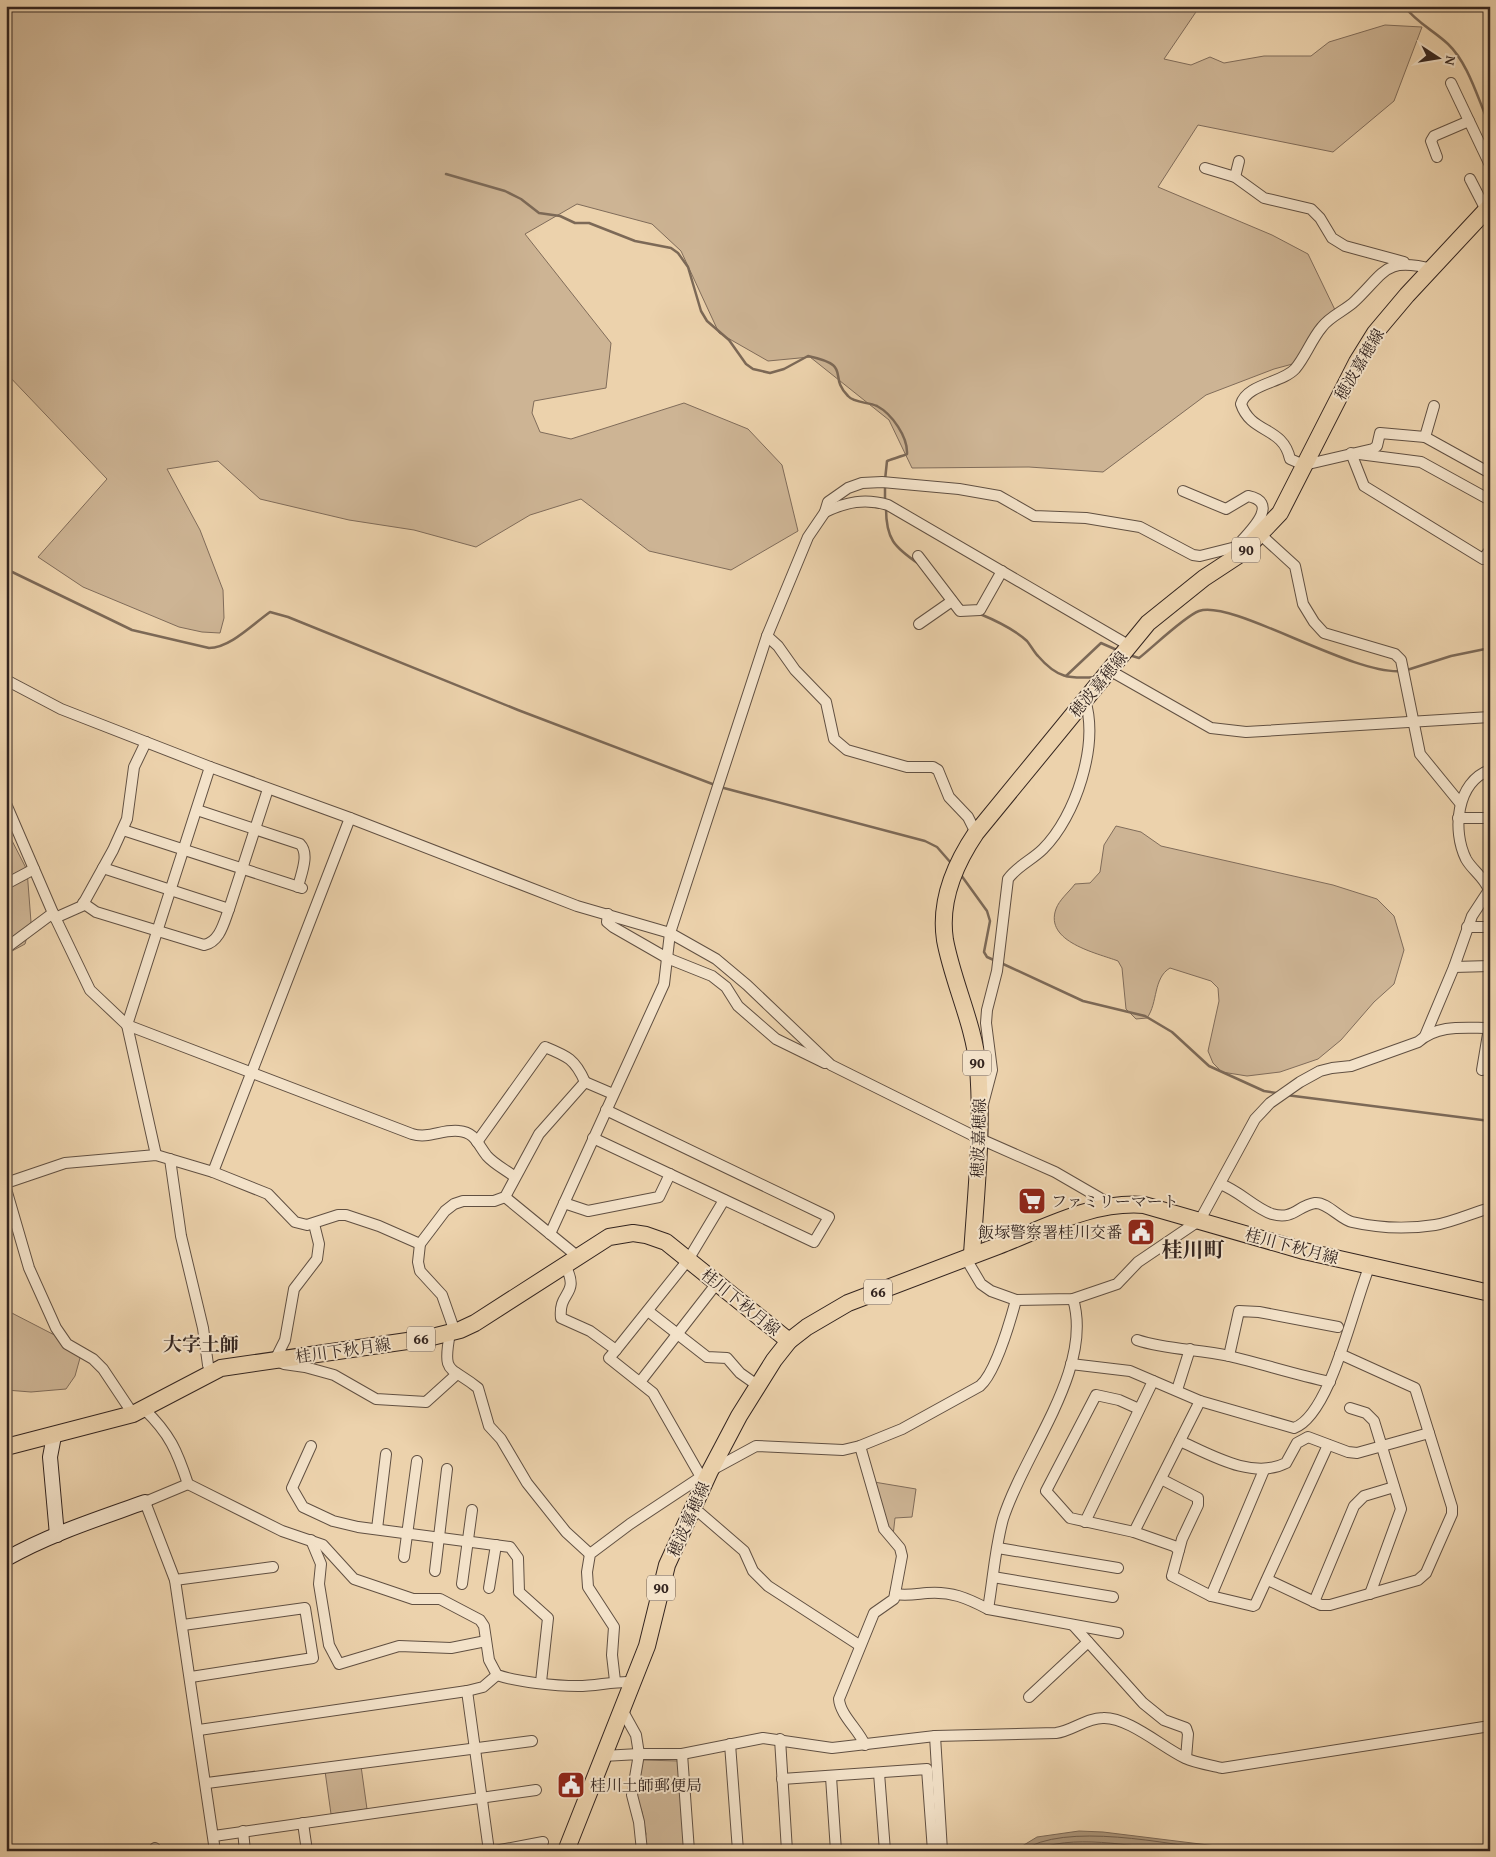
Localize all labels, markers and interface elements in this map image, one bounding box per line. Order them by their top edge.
north arrow [1414,32,1464,82]
text: N [1440,54,1461,68]
street label: 穂波嘉穂線 [1328,324,1390,404]
road number: 90 [1232,538,1260,562]
street label: 穂波嘉穂線 [1063,646,1133,722]
road number: 90 [963,1050,991,1076]
street label: 穂波嘉穂線 [965,1098,991,1178]
supermarket icon: ファミリーマート [1017,1186,1047,1216]
place label: ファミリーマート [1051,1189,1179,1213]
public building icon: 飯塚警察署桂川交番 [1126,1217,1156,1247]
place label: 飯塚警察署桂川交番 [978,1220,1122,1244]
street label: 桂川下秋月線 [1243,1222,1341,1270]
district label: 桂川町 [1162,1234,1225,1265]
street label: 桂川下秋月線 [696,1262,786,1342]
road number: 66 [864,1280,892,1304]
road number: 66 [407,1326,435,1352]
district label: 大字土師 [163,1330,239,1358]
street label: 桂川下秋月線 [294,1331,392,1369]
street label: 穂波嘉穂線 [661,1478,715,1560]
road number: 90 [647,1576,675,1600]
public building icon: 桂川土師郵便局 [556,1770,586,1800]
place label: 桂川土師郵便局 [590,1773,702,1797]

